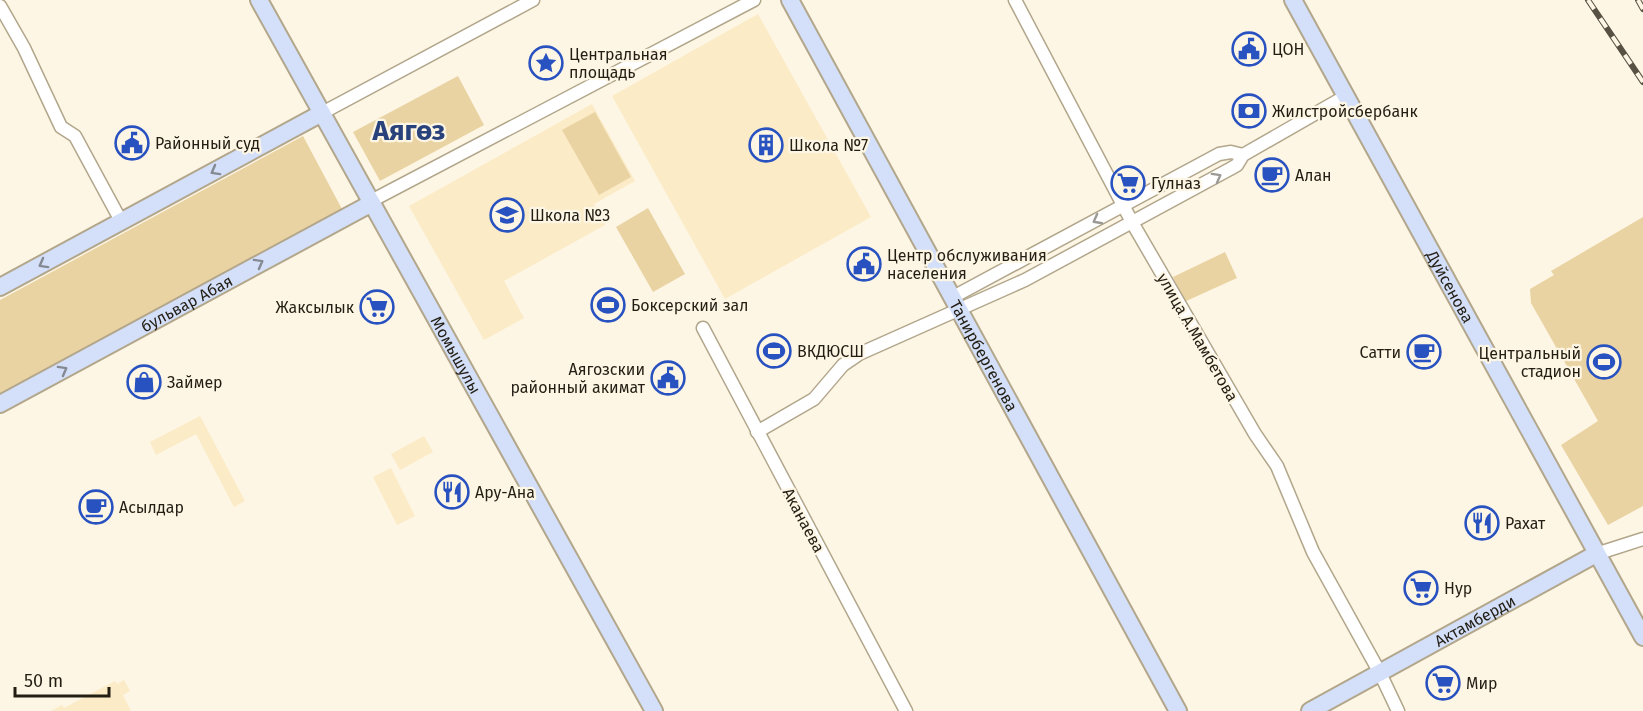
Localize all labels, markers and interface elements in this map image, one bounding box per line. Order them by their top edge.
public building icon: ЦОН [1231,31,1267,67]
place label: ЦОН [1272,40,1304,59]
place icon: Центральная площадь [528,45,564,81]
place label: Центральная площадь [569,45,668,82]
bank icon: Жилстройсбербанк [1231,93,1267,129]
place label: Жилстройсбербанк [1272,102,1419,121]
district label: Аягөз [371,114,446,147]
public building icon: Районный суд [114,125,150,161]
building icon: Школа №7 [748,127,784,163]
place label: Районный суд [155,134,260,153]
place label: Школа №7 [789,136,868,155]
cafe icon: Алан [1254,157,1290,193]
one-way arrow [211,164,221,175]
supermarket icon: Гулназ [1110,165,1146,201]
place label: Алан [1295,166,1332,185]
one-way arrow [1211,173,1221,184]
place label: Гулназ [1151,174,1201,193]
school or university icon: Школа №3 [489,197,525,233]
place label: Школа №3 [530,206,610,225]
one-way arrow [1092,213,1103,224]
public building icon: Центр обслуживания населения [846,246,882,282]
place label: Центр обслуживания населения [887,246,1047,283]
street label: Дуйсенова [1422,246,1478,326]
one-way arrow [39,257,49,268]
one-way arrow [253,259,263,270]
street label: улица А.Мамбетова [1153,270,1242,405]
street label: бульвар Абая [138,271,236,336]
sports icon: Боксерский зал [590,287,626,323]
supermarket icon: Жаксылык [359,289,395,325]
place label: Боксерский зал [631,296,748,315]
street label: Танирбергенова [946,297,1022,415]
place label: Жаксылык [275,298,355,317]
street label: Момышулы [427,313,485,397]
sports icon: ВКДЮСШ [756,333,792,369]
cafe icon: Сатти [1406,334,1442,370]
place label: ВКДЮСШ [797,342,864,361]
place label: Сатти [1360,343,1401,362]
place label: Центральный стадион [1479,344,1581,381]
sports icon: Центральный стадион [1586,344,1622,380]
place label: Аягозскии районный акимат [511,360,646,397]
public building icon: Аягозскии районный акимат [650,360,686,396]
shop icon: Займер [126,364,162,400]
one-way arrow [57,366,67,377]
place label: Займер [167,373,223,392]
restaurant icon: Ару-Ана [434,474,470,510]
place label: Ару-Ана [475,483,535,502]
street label: Аканаева [779,485,828,556]
cafe icon: Асылдар [78,489,114,525]
place label: Асылдар [119,498,184,517]
restaurant icon: Рахат [1464,505,1500,541]
place label: Рахат [1505,514,1546,533]
supermarket icon: Нур [1403,570,1439,606]
place label: Нур [1444,579,1472,598]
street label: Актамберди [1431,591,1519,651]
scale bar [15,660,110,698]
supermarket icon: Мир [1425,665,1461,701]
text: 50 m [24,670,63,692]
place label: Мир [1466,674,1498,693]

